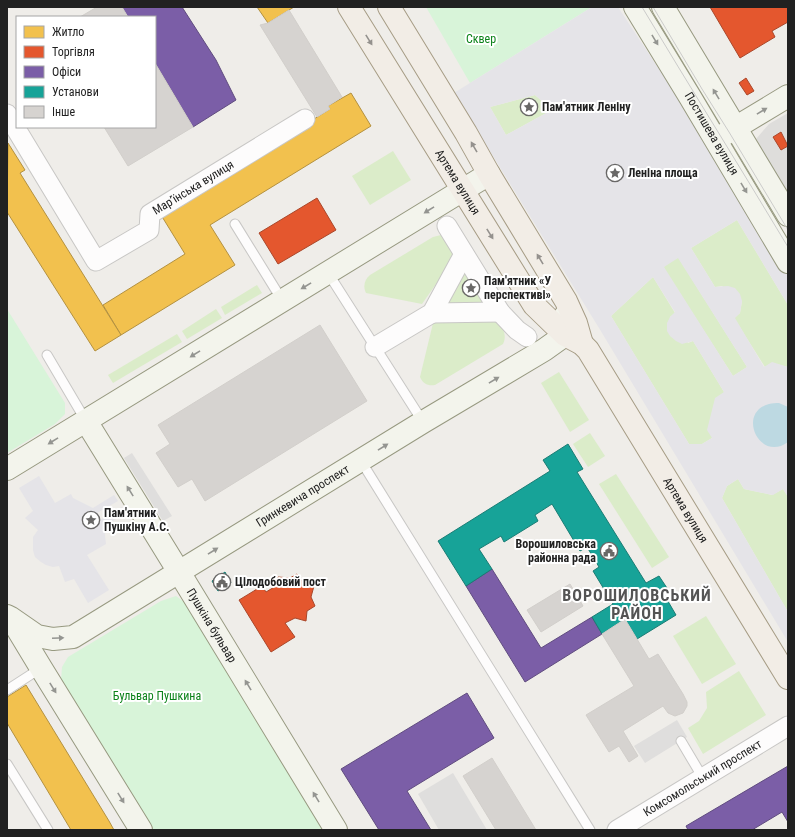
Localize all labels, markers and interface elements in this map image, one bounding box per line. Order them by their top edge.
legend [16,16,156,128]
text: Житло [52,25,84,39]
park label: Сквер [466,32,496,46]
one-way arrow [366,34,373,46]
one-way arrow [651,35,659,45]
text: Торгівля [52,45,95,59]
text: Офіси [52,65,81,79]
text: Установи [52,85,99,99]
one-way arrow [712,88,719,100]
street label: Постишева вулиця [682,89,742,178]
place icon: Пам'ятник Леніну [519,97,539,117]
place label: Пам'ятник Леніну [542,100,631,114]
text: Інше [52,105,76,119]
one-way arrow [756,108,768,115]
one-way arrow [471,141,478,153]
street label: Артема вулиця [432,147,483,217]
street label: Мар’їнська вулиця [150,157,236,218]
place icon: Леніна площа [605,163,625,183]
place label: Леніна площа [628,166,698,180]
one-way arrow [740,182,747,194]
one-way arrow [423,207,435,214]
one-way arrow [486,228,493,240]
one-way arrow [537,253,544,265]
place label: Пам'ятник «У перспективі» [484,274,551,302]
place icon: Пам'ятник «У перспективі» [461,278,481,298]
one-way arrow [300,282,312,289]
one-way arrow [189,350,201,357]
one-way arrow [488,376,500,383]
one-way arrow [48,437,58,445]
one-way arrow [378,443,388,451]
street label: Гринкевича проспект [253,462,352,530]
street label: Артема вулиця [660,475,711,545]
one-way arrow [126,485,133,497]
place label: Пам'ятник Пушкіну А.С. [104,506,170,534]
place icon: Пам'ятник Пушкіну А.С. [81,510,101,530]
place label: Ворошиловська районна рада [516,537,596,565]
public building icon: Ворошиловська районна рада [599,541,619,561]
one-way arrow [207,548,219,555]
public building icon: Цілодобовий пост [212,572,232,592]
place label: Цілодобовий пост [235,575,327,589]
district label: ВОРОШИЛОВСЬКИЙ РАЙОН [562,585,712,623]
street label: Пушкіна бульвар [184,586,239,665]
one-way arrow [52,635,65,641]
one-way arrow [245,679,252,691]
one-way arrow [49,682,56,694]
park label: Бульвар Пушкина [113,689,201,703]
street label: Комсомольський проспект [641,737,764,819]
one-way arrow [312,791,319,803]
one-way arrow [118,792,125,804]

